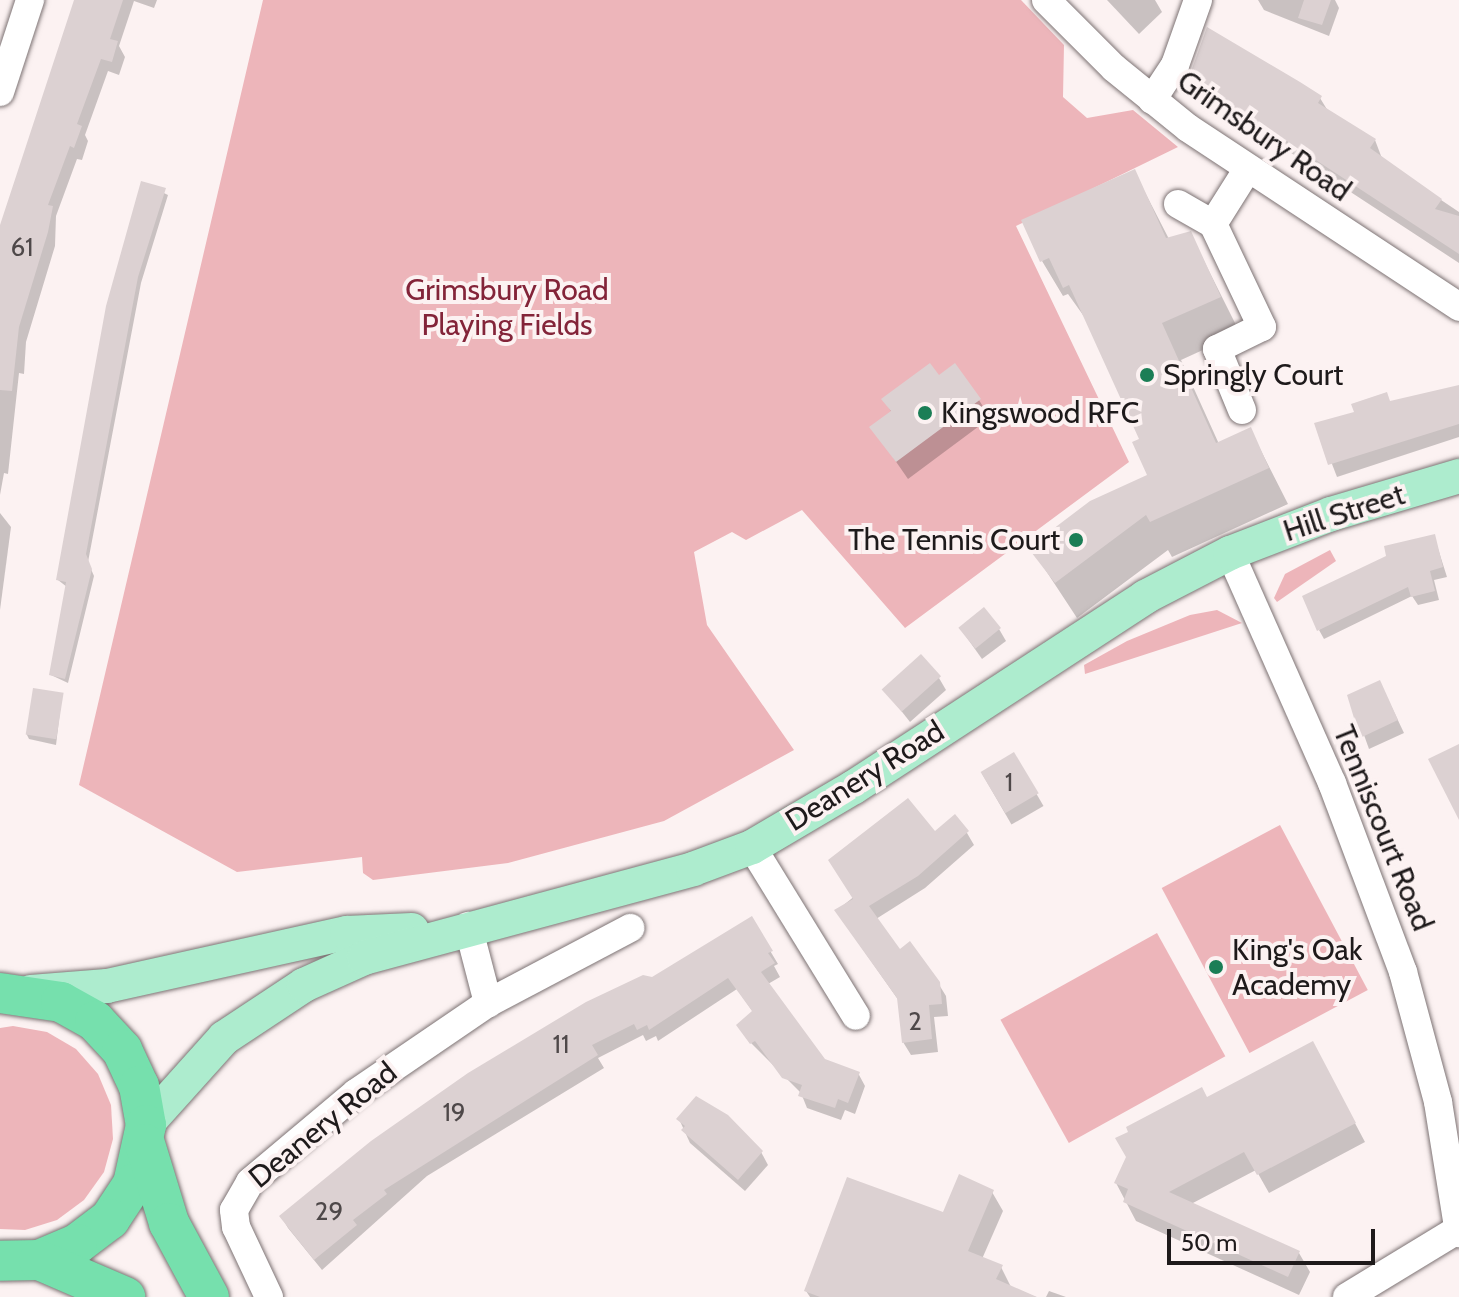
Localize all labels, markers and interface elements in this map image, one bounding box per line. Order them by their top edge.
street label: Grimsbury Road [1170,63,1358,209]
house number: 61 [10,232,34,264]
park label: Grimsbury Road Playing Fields [405,272,609,342]
place label: Springly Court [1163,357,1343,393]
marker: Springly Court [1138,366,1156,384]
place label: Kingswood RFC [941,395,1139,431]
marker: Kingswood RFC [916,404,934,422]
street label: Hill Street [1279,477,1409,549]
place label: The Tennis Court [848,522,1060,558]
marker: The Tennis Court [1067,531,1085,549]
street label: Deanery Road [779,713,951,839]
street label: Tenniscourt Road [1325,720,1441,936]
house number: 1 [1005,767,1013,799]
place label: King's Oak Academy [1232,932,1362,1002]
marker: King's Oak Academy [1207,958,1225,976]
house number: 2 [908,1006,922,1038]
house number: 11 [553,1029,569,1061]
street label: Deanery Road [242,1054,404,1196]
house number: 19 [442,1097,466,1129]
house number: 29 [315,1196,343,1228]
scale bar [1171,1213,1379,1263]
text: 50 m [1181,1228,1237,1257]

